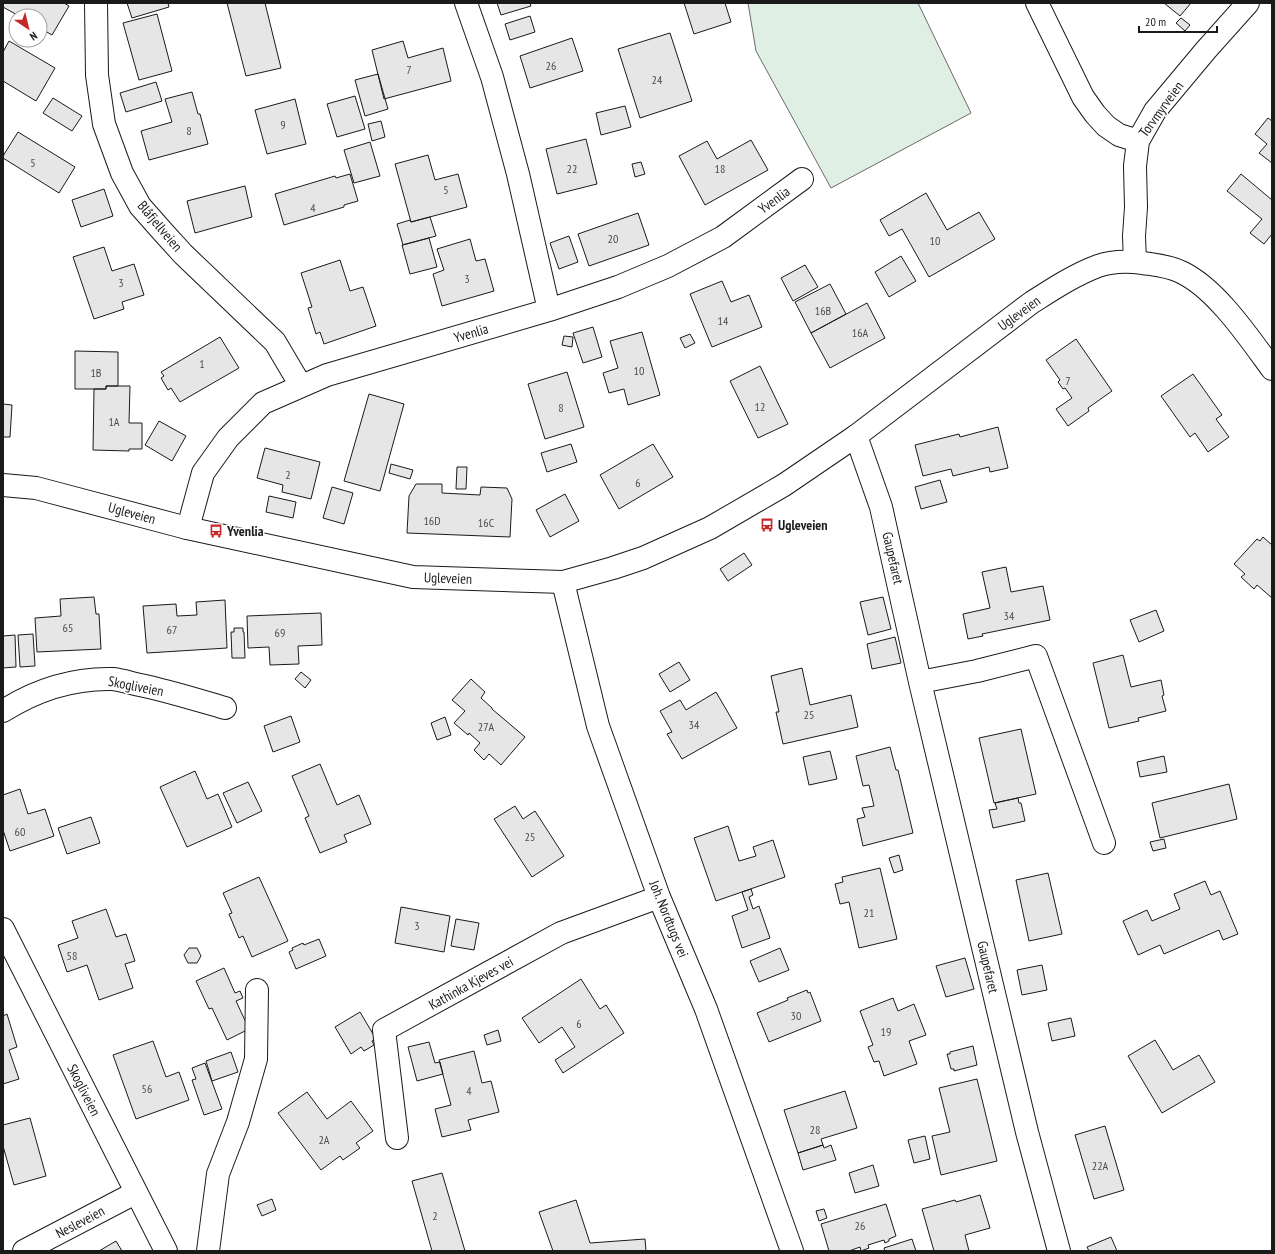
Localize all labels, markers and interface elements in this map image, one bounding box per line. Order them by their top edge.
north arrow [8,8,48,48]
scale bar [1139,8,1217,34]
text: 20 m [1145,14,1166,29]
text: N [27,29,40,44]
house number: 26 [546,58,556,73]
house number: 7 [406,62,412,77]
house number: 24 [652,72,663,87]
street label: Torvmyrveien [1135,78,1187,140]
house number: 9 [280,117,286,132]
house number: 8 [186,123,192,138]
house number: 5 [30,155,36,170]
house number: 22 [567,161,577,176]
house number: 18 [715,161,725,176]
house number: 5 [443,182,449,197]
street label: Yvenlia [755,182,793,218]
street label: Blåfjellveien [134,197,186,255]
house number: 4 [310,200,316,215]
house number: 20 [608,231,618,246]
house number: 10 [930,233,940,248]
house number: 3 [464,271,470,286]
house number: 3 [118,275,124,290]
street label: Ugleveien [994,292,1044,334]
house number: 16B [815,303,832,318]
house number: 14 [718,313,729,328]
street label: Yvenlia [452,320,490,346]
house number: 16A [852,325,869,340]
house number: 1 [199,356,205,371]
house number: 10 [634,363,644,378]
house number: 1B [90,365,102,380]
house number: 7 [1065,373,1071,388]
house number: 12 [755,399,765,414]
house number: 8 [558,400,564,415]
house number: 1A [108,414,120,429]
house number: 2 [285,467,291,482]
house number: 6 [635,475,641,490]
street label: Ugleveien [106,498,158,528]
house number: 16D [423,513,441,528]
house number: 16C [478,515,495,530]
place label: Ugleveien [778,516,828,534]
bus stop icon: Ugleveien [759,517,775,533]
place label: Yvenlia [226,522,264,540]
bus stop icon: Yvenlia [208,523,224,539]
street label: Gaupefaret [878,530,908,586]
street label: Ugleveien [424,568,472,588]
house number: 34 [1004,608,1015,623]
house number: 65 [63,620,73,635]
house number: 67 [167,622,177,637]
house number: 69 [275,625,285,640]
street label: Skogliveien [107,672,165,700]
house number: 25 [804,707,814,722]
house number: 34 [689,717,700,732]
house number: 27A [478,719,494,734]
house number: 60 [15,824,25,839]
house number: 25 [525,829,535,844]
street label: Joh. Nordtugs vei [645,877,693,960]
house number: 21 [864,905,874,920]
house number: 3 [414,918,420,933]
street label: Gaupefaret [973,939,1003,995]
house number: 58 [67,948,77,963]
street label: Kathinka Kjeves vei [426,952,516,1014]
house number: 30 [791,1008,801,1023]
house number: 6 [576,1016,582,1031]
house number: 19 [881,1024,891,1039]
street label: Skogliveien [63,1061,105,1119]
house number: 56 [142,1081,152,1096]
house number: 4 [466,1083,472,1098]
house number: 28 [810,1122,820,1137]
house number: 2A [318,1132,330,1147]
house number: 22A [1092,1158,1109,1173]
street label: Nesleveien [52,1202,108,1242]
house number: 2 [432,1208,438,1223]
house number: 26 [855,1218,865,1233]

